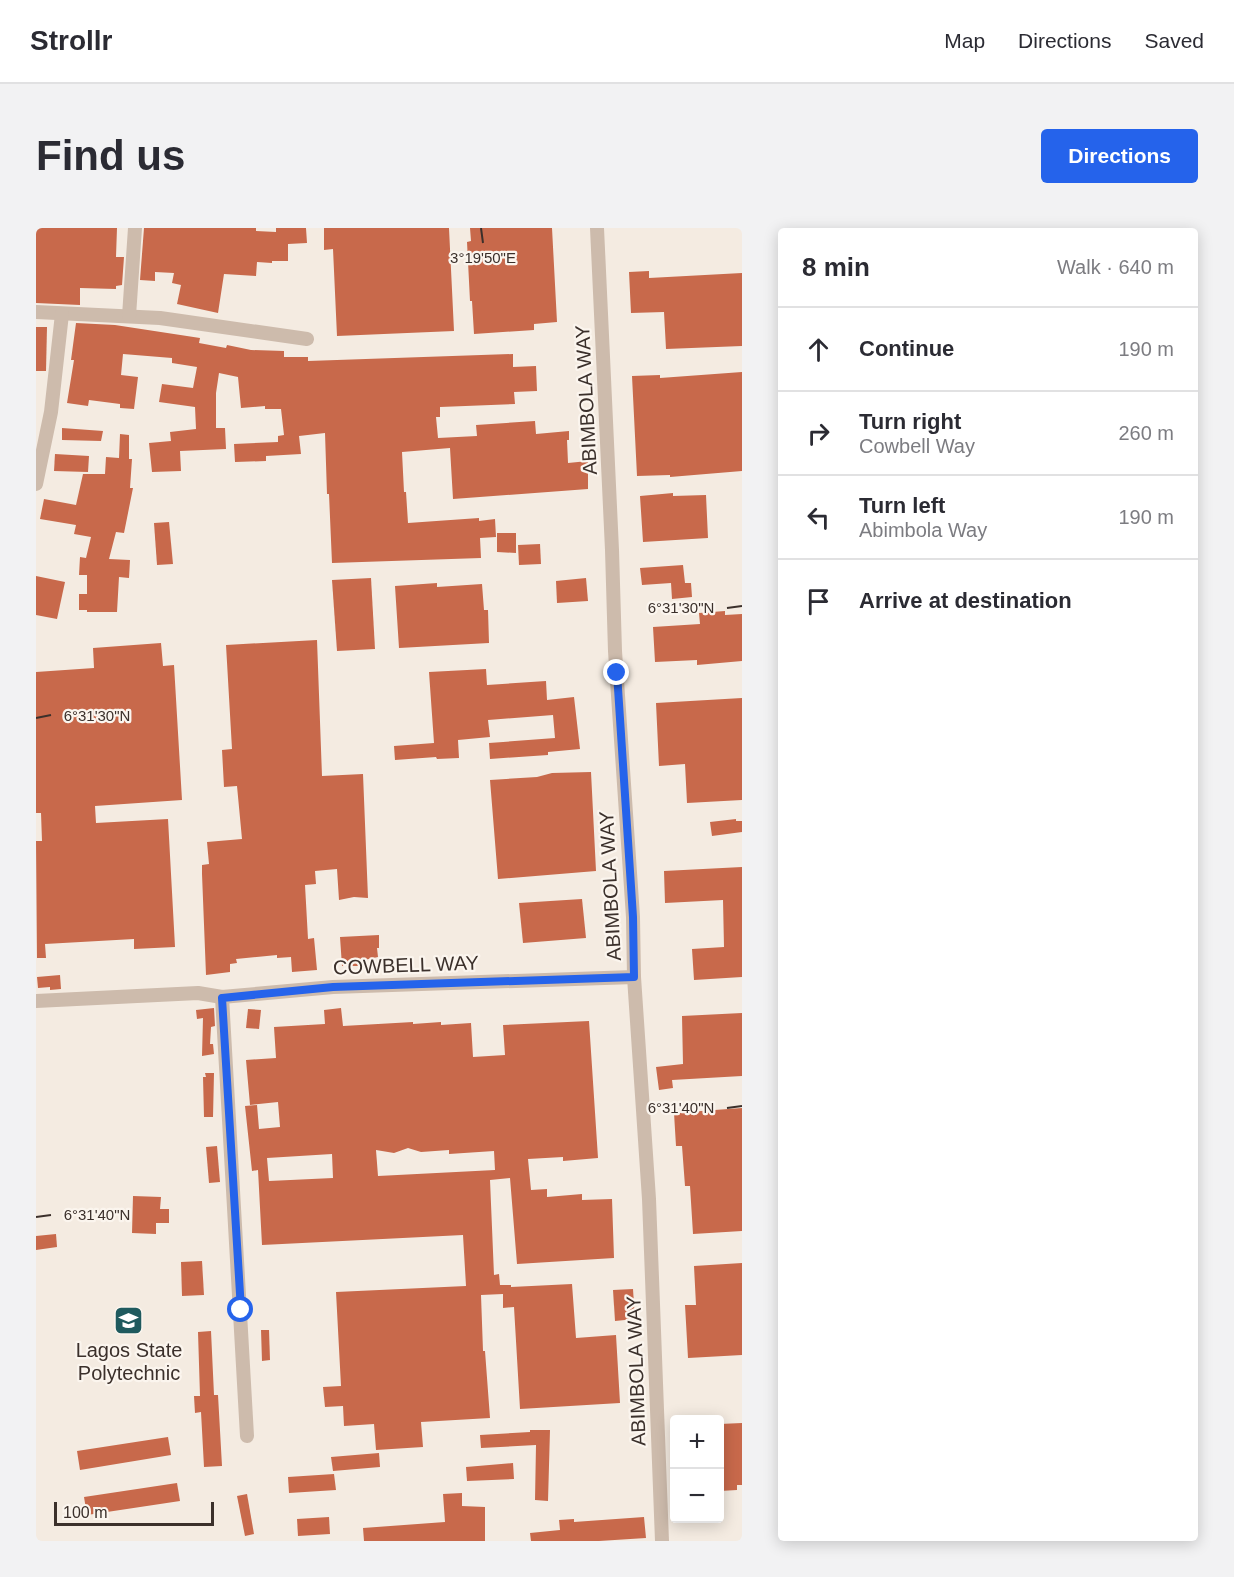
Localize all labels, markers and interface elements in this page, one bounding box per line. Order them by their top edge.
text: Strollr [30,25,112,56]
text: Map [944,29,985,52]
text: Directions [1018,29,1111,52]
text: Saved [1144,29,1204,52]
button: Directions [1041,129,1198,183]
text: Find us [36,132,185,179]
text: 3°19'50"E [450,249,516,266]
text: 8 min [802,252,870,282]
text: Walk · 640 m [1057,256,1174,278]
street label: ABIMBOLA WAY [571,325,601,475]
icon: ahead [802,333,835,366]
text: Continue [859,336,954,361]
text: 190 m [1118,338,1174,360]
text: Turn right [859,409,961,434]
icon: right [802,417,835,450]
text: 260 m [1118,422,1174,444]
text: Cowbell Way [859,435,975,457]
text: Turn left [859,493,945,518]
icon: left [802,501,835,534]
text: 190 m [1118,506,1174,528]
text: Abimbola Way [859,519,987,541]
icon: arrive [802,585,835,618]
text: Arrive at destination [859,588,1072,613]
text: 6°31'30"N [648,599,714,616]
route end [603,659,629,685]
text: 6°31'30"N [64,707,130,724]
street label: ABIMBOLA WAY [595,811,625,961]
street label: COWBELL WAY [333,951,479,979]
text: 6°31'40"N [648,1099,714,1116]
text: 6°31'40"N [64,1206,130,1223]
route start [227,1296,253,1322]
street label: ABIMBOLA WAY [622,1296,650,1446]
school or university icon: Lagos State Polytechnic [113,1304,145,1336]
place label: Lagos State Polytechnic [76,1339,182,1384]
map controls [670,1415,724,1523]
button: + [670,1415,724,1469]
button: − [670,1469,724,1523]
scale bar [54,1499,214,1526]
text: 100 m [63,1504,107,1521]

